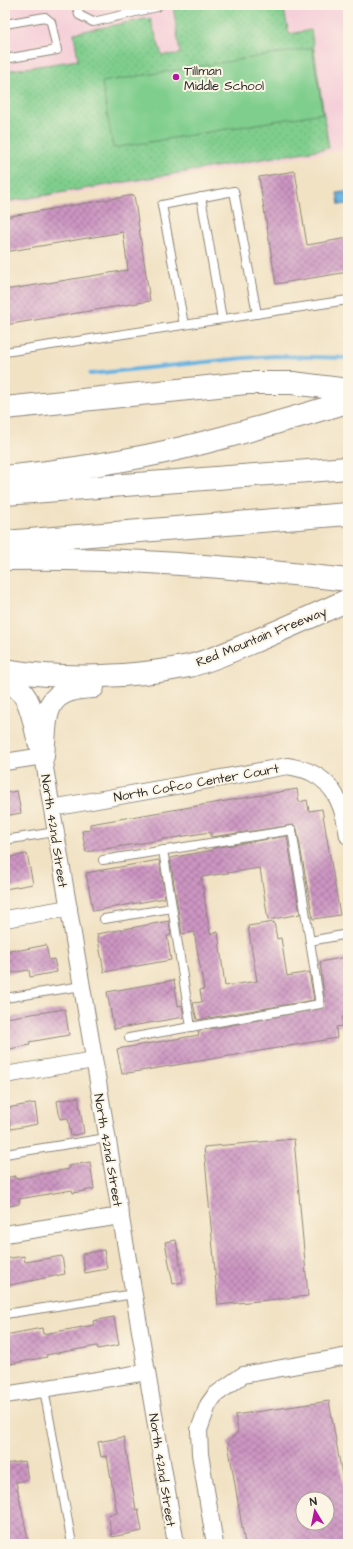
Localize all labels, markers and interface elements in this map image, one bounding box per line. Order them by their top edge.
place label: Tillman Middle School [184,62,264,95]
marker: Tillman Middle School [171,72,181,82]
street label: Red Mountain Freeway [193,602,330,672]
street label: North Cofco Center Court [112,759,281,806]
street label: North 42nd Street [36,773,72,890]
street label: North 42nd Street [89,1092,127,1209]
street label: North 42nd Street [144,1412,180,1529]
north arrow [295,1491,335,1531]
text: N [309,1494,318,1510]

